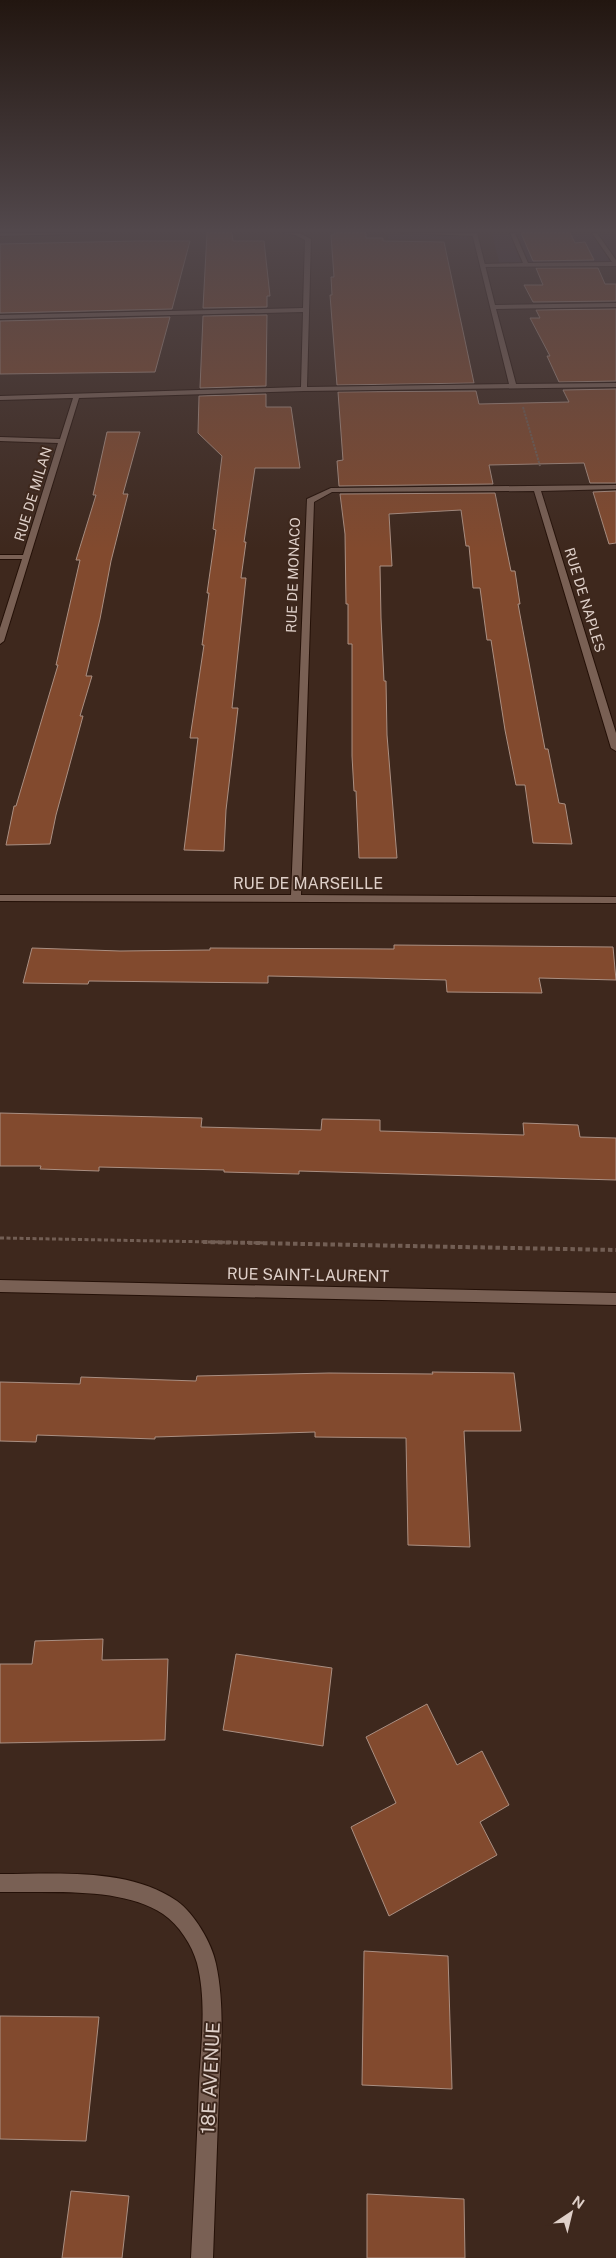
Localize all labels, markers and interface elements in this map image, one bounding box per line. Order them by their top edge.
street label: RUE DE MILAN [11,445,55,543]
street label: RUE DE MONACO [283,517,303,633]
street label: RUE DE NAPLES [561,546,609,654]
street label: RUE DE MARSEILLE [233,874,383,893]
street label: RUE SAINT-LAURENT [227,1264,390,1286]
street label: 18E AVENUE [196,2022,224,2134]
north arrow [546,2188,596,2238]
text: N [569,2193,588,2212]

